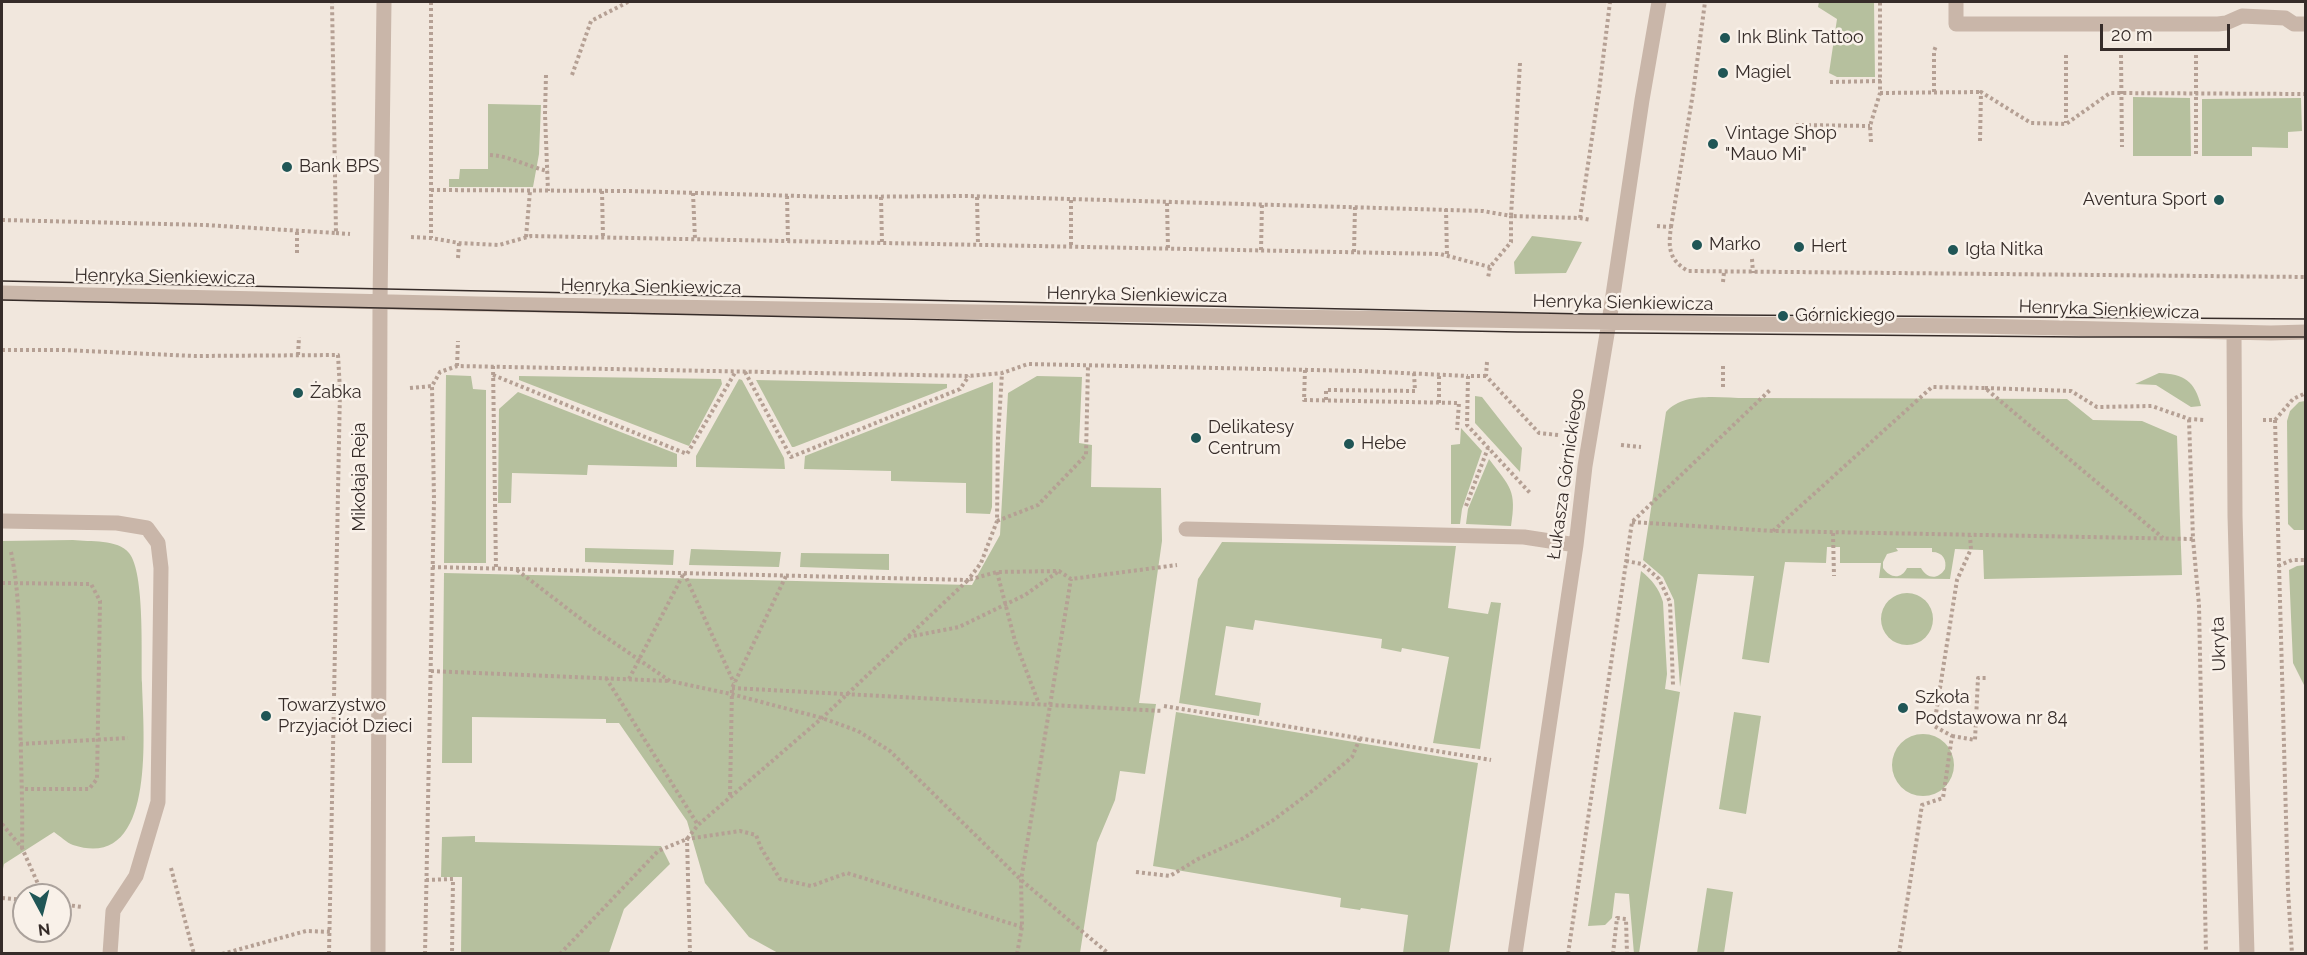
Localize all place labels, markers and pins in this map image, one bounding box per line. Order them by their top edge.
place label: Ink Blink Tattoo [1737,27,1864,49]
marker: Ink Blink Tattoo [1718,31,1732,45]
place label: Magiel [1735,62,1791,84]
marker: Magiel [1716,66,1730,80]
place label: Vintage Shop "Mauo Mi" [1725,123,1837,166]
marker: Vintage Shop "Mauo Mi" [1706,137,1720,151]
place label: Bank BPS [299,156,380,178]
marker: Bank BPS [280,160,294,174]
place label: Aventura Sport [2083,189,2207,211]
marker: Aventura Sport [2212,193,2226,207]
place label: Marko [1709,234,1761,256]
place label: Hert [1811,236,1847,258]
marker: Marko [1690,238,1704,252]
place label: Igła Nitka [1965,239,2043,261]
marker: Hert [1792,240,1806,254]
marker: Igła Nitka [1946,243,1960,257]
place label: Górnickiego [1795,305,1895,327]
marker: Górnickiego [1776,309,1790,323]
place label: Żabka [310,382,362,404]
marker: Żabka [291,386,305,400]
place label: Delikatesy Centrum [1208,417,1294,460]
marker: Delikatesy Centrum [1189,431,1203,445]
place label: Hebe [1361,433,1406,455]
marker: Hebe [1342,437,1356,451]
place label: Szkoła Podstawowa nr 84 [1915,687,2068,730]
place label: Towarzystwo Przyjaciół Dzieci [278,695,412,738]
marker: Szkoła Podstawowa nr 84 [1896,701,1910,715]
marker: Towarzystwo Przyjaciół Dzieci [259,709,273,723]

